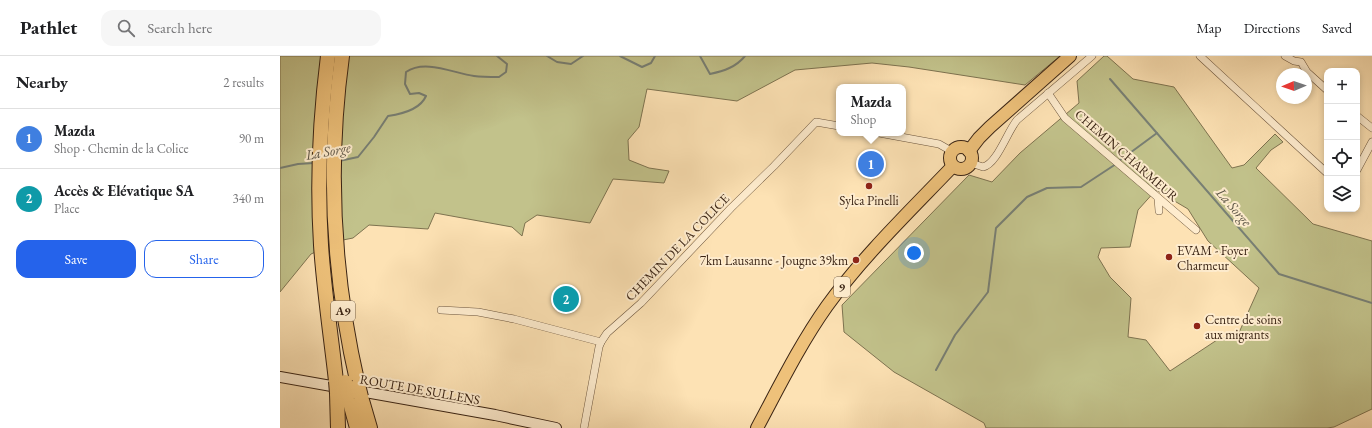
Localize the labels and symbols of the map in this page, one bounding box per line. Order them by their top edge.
north arrow [1276,68,1312,104]
street label: CHEMIN CHARMEUR [1071,106,1183,206]
water label: La Sorge [303,138,352,164]
pin: 1 [858,149,884,179]
marker: Sylca Pinelli [864,181,874,191]
water label: La Sorge [1212,183,1256,230]
street label: CHEMIN DE LA COLICE [622,190,733,305]
place label: Sylca Pinelli [839,192,899,209]
place label: EVAM - Foyer Charmeur [1177,242,1249,274]
your location [904,243,924,263]
place label: 7km Lausanne - Jougne 39km [700,252,848,269]
marker: EVAM - Foyer Charmeur [1164,252,1174,262]
marker: 7km Lausanne - Jougne 39km [851,255,861,265]
road number: 9 [834,277,850,297]
pin: 2 [553,284,579,314]
road number: A9 [331,301,355,321]
place label: Centre de soins aux migrants [1205,311,1281,343]
marker: Centre de soins aux migrants [1192,321,1202,331]
street label: ROUTE DE SULLENS [359,371,481,408]

